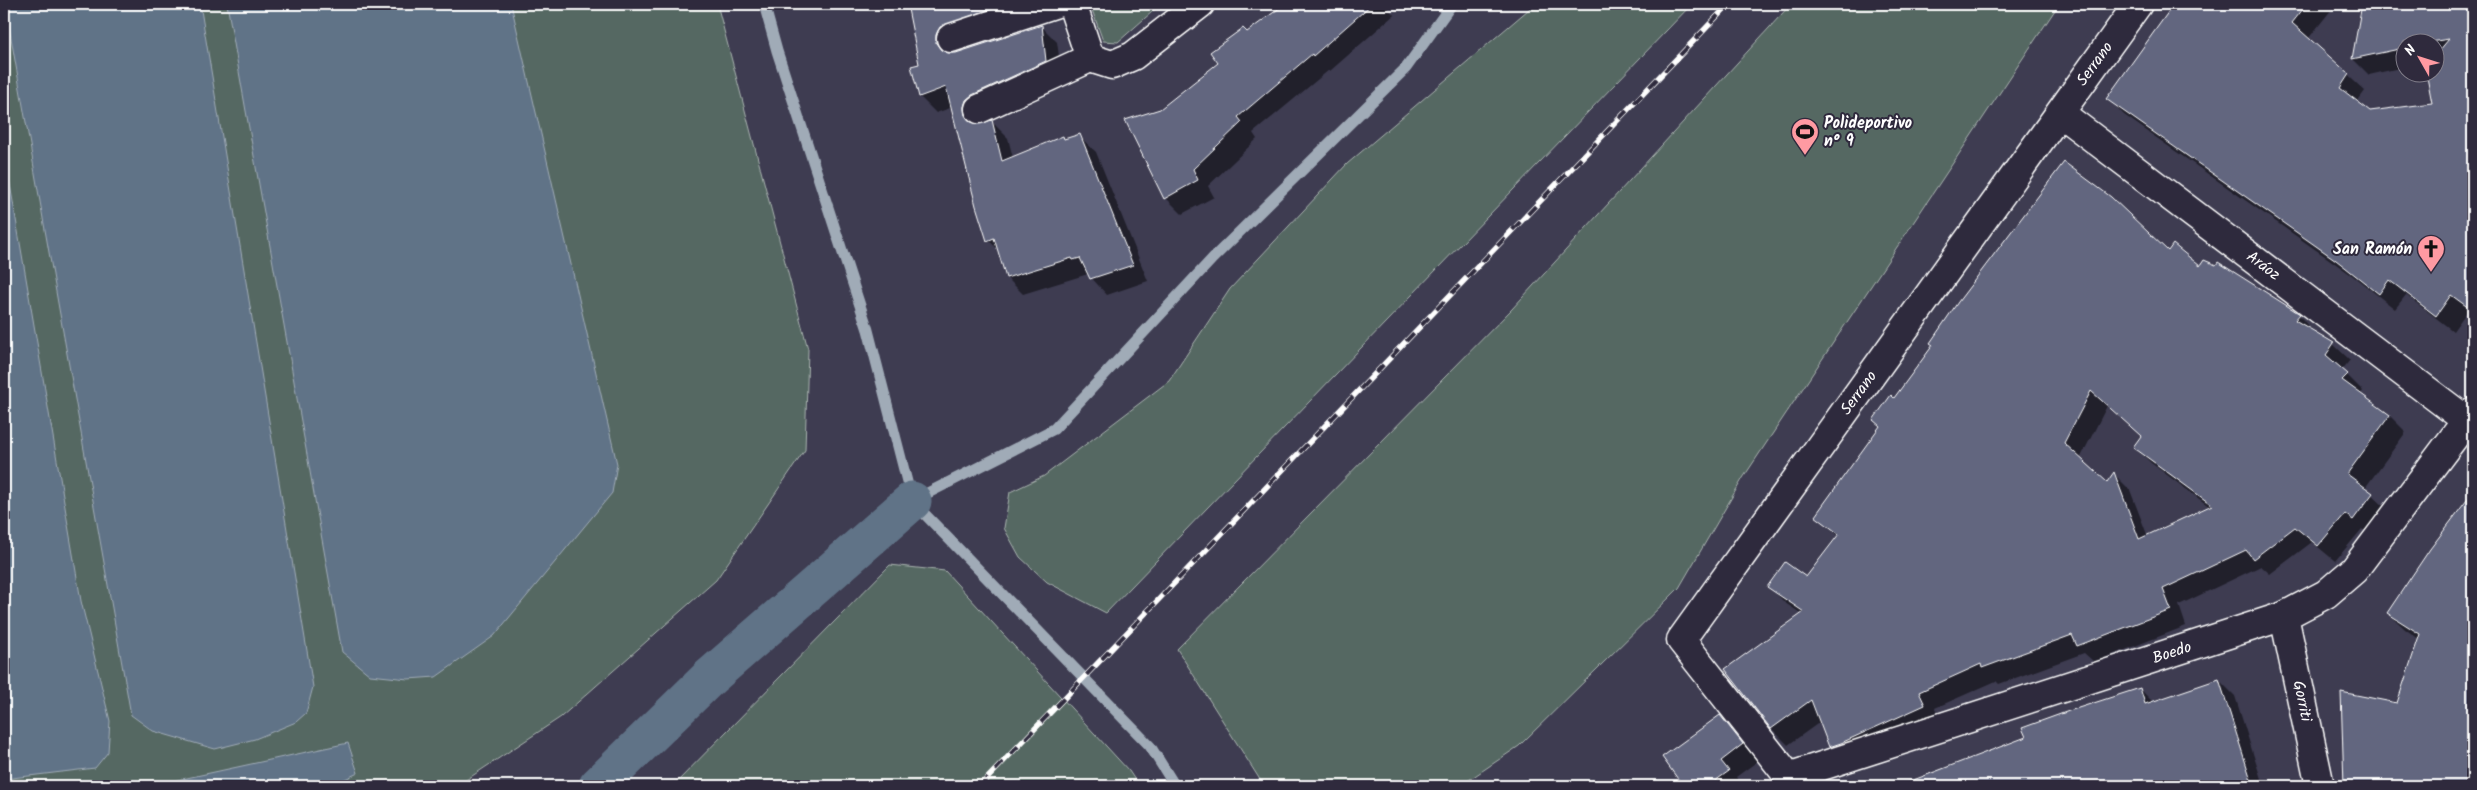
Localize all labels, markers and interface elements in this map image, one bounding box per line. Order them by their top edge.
north arrow [2394,32,2444,82]
street label: Serrano [2070,37,2120,91]
text: N [2399,40,2422,61]
place label: Polideportivo n° 9 [1824,111,1912,154]
sports icon: Polideportivo n° 9 [1790,117,1820,156]
church icon: San Ramón [2416,234,2446,273]
place label: San Ramón [2333,237,2412,262]
street label: Aráoz [2241,245,2285,287]
street label: Serrano [1834,366,1884,420]
street label: Boedo [2149,635,2195,671]
street label: Gorriti [2285,678,2319,725]

